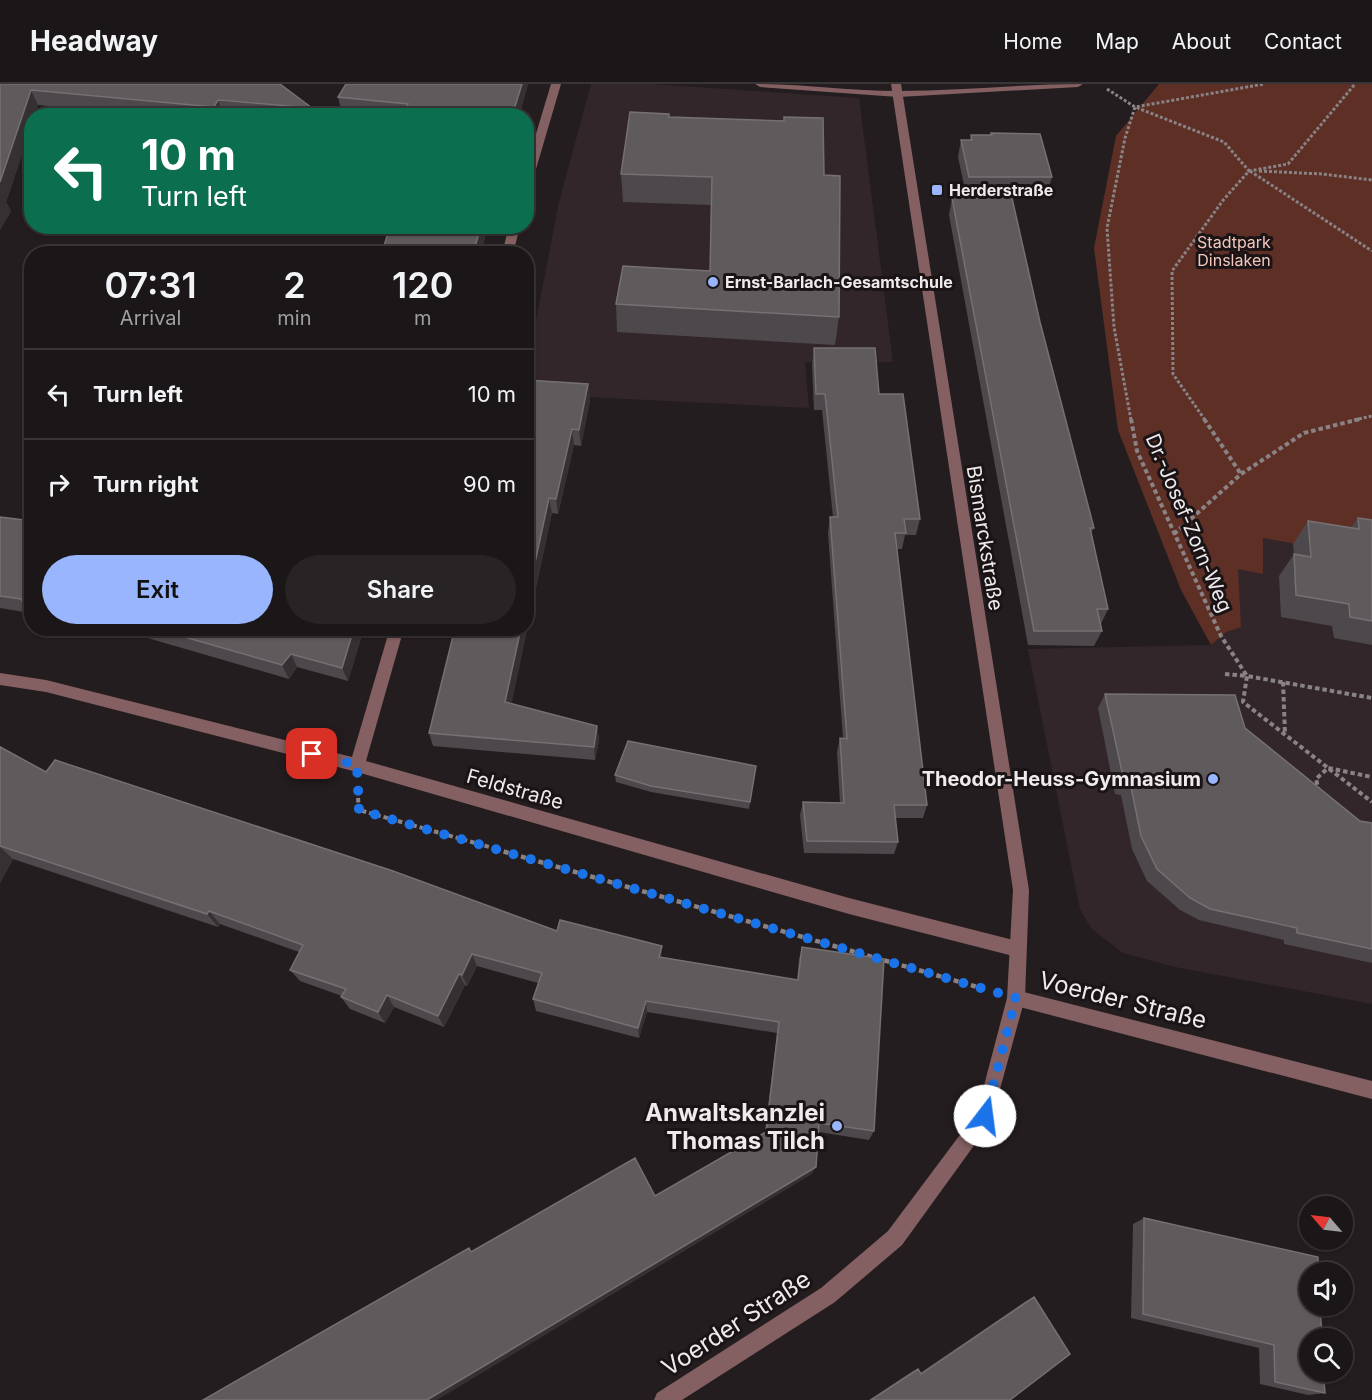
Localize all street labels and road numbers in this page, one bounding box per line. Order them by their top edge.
street label: Dr.-Josef-Zorn-Weg [1141,430,1237,616]
street label: Bismarckstraße [962,464,1008,612]
street label: Feldstraße [464,764,566,814]
street label: Voerder Straße [1036,965,1210,1035]
street label: Voerder Straße [656,1264,816,1382]

